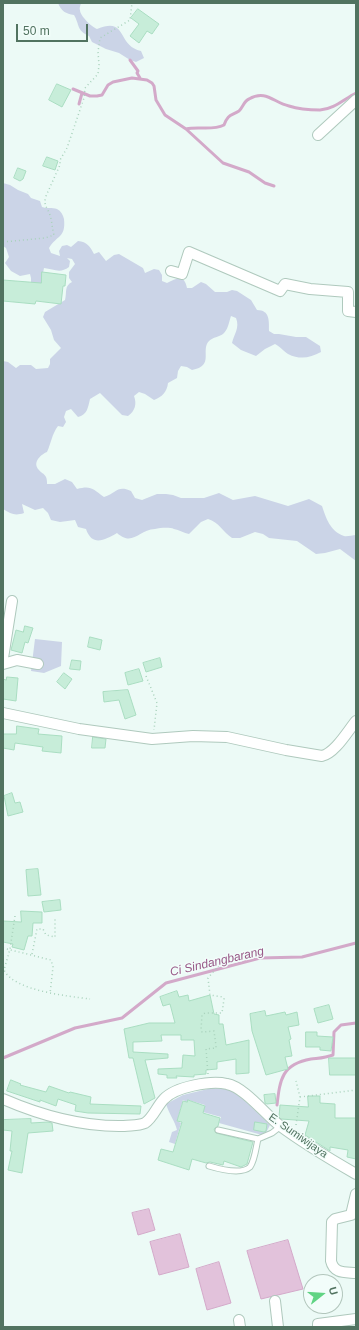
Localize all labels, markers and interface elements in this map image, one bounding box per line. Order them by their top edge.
scale bar [18,16,90,42]
text: 50 m [23,24,50,38]
water label: Ci Sindangbarang [169,944,265,980]
street label: E. Sumiwijaya [266,1111,330,1161]
north arrow [303,1274,343,1314]
text: U [327,1285,340,1296]

